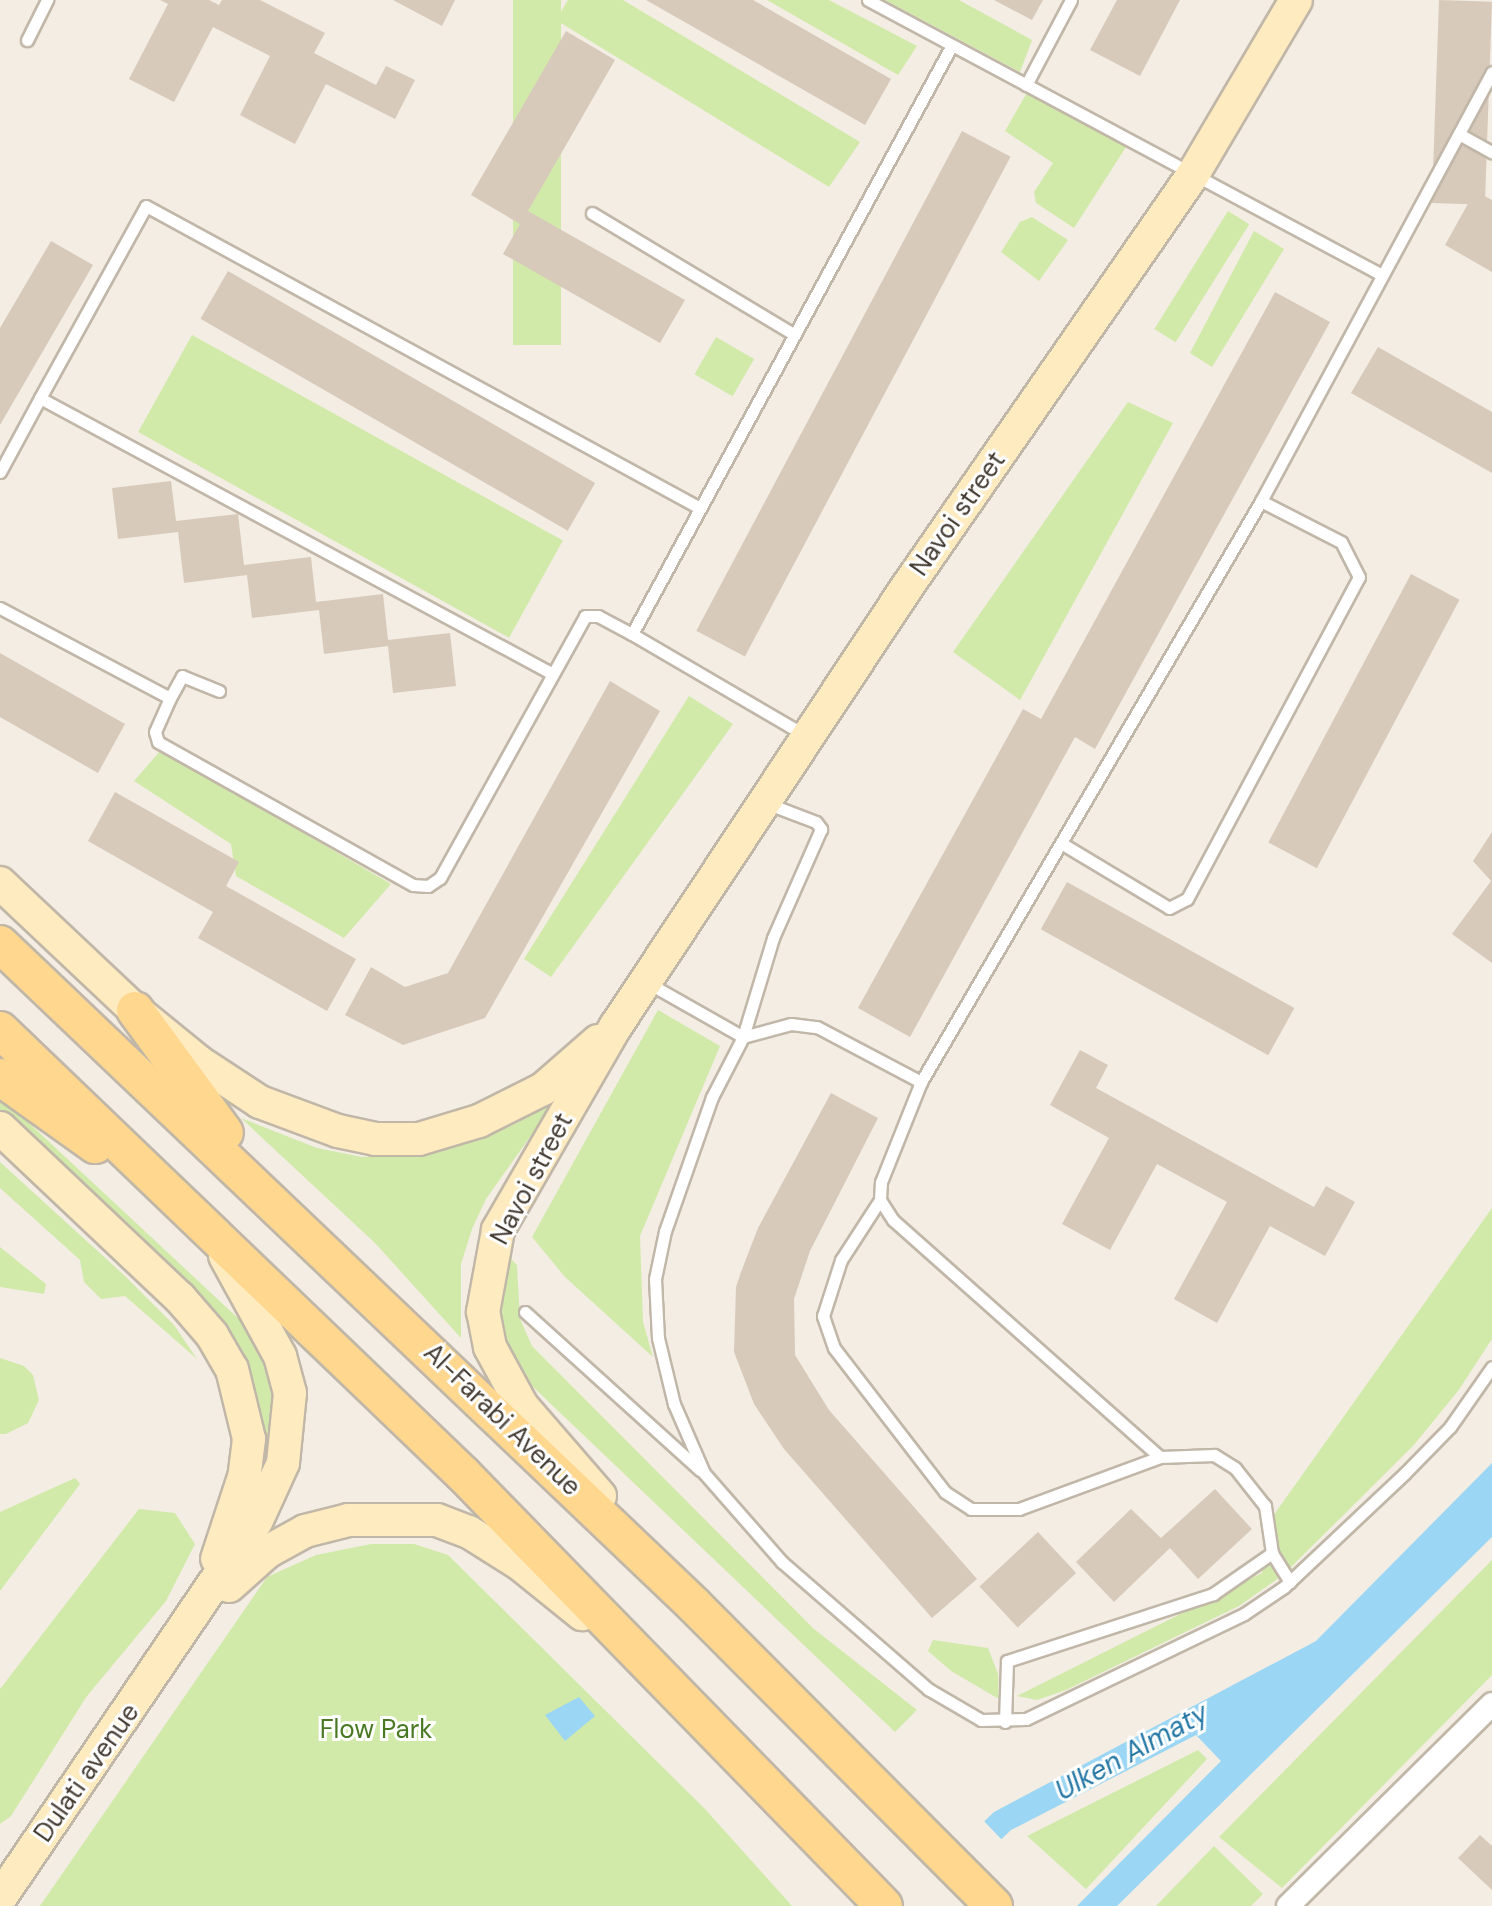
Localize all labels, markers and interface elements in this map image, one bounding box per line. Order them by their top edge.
street label: Navoi street [904,446,1012,582]
street label: Navoi street [484,1108,580,1250]
street label: Al-Farabi Avenue [417,1337,587,1503]
water label: Ulken Almaty [1050,1696,1214,1808]
street label: Dulati avenue [28,1698,146,1848]
park label: Flow Park [320,1714,432,1746]

